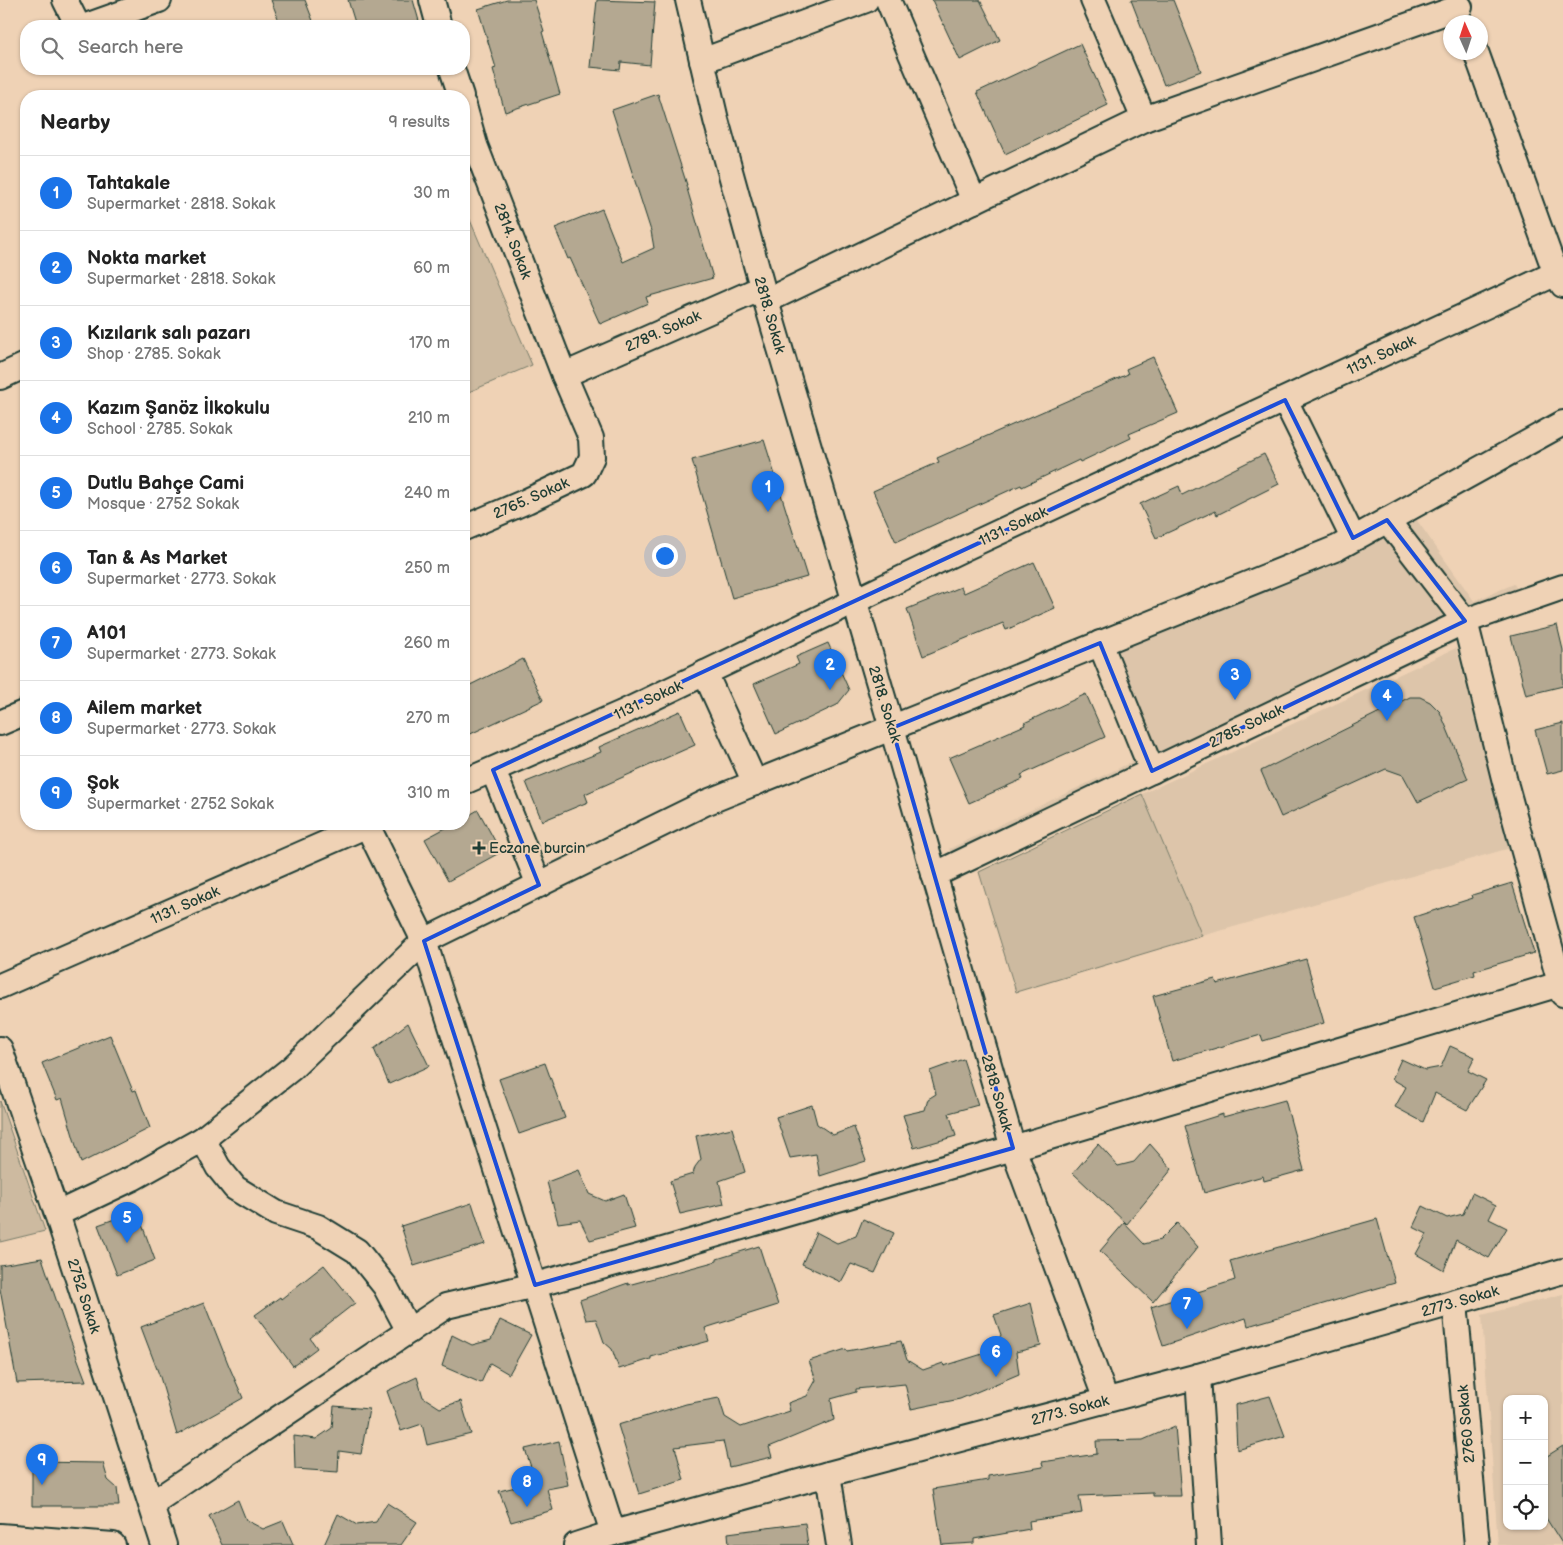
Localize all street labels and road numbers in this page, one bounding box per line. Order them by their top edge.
street label: 2814. Sokak [489,201,536,282]
street label: 2818. Sokak [749,274,790,357]
street label: 2789. Sokak [622,306,705,357]
street label: 1131. Sokak [1344,331,1419,380]
street label: 2765. Sokak [490,473,573,524]
street label: 1131. Sokak [976,502,1051,551]
street label: 2818. Sokak [864,663,905,745]
street label: 1131. Sokak [611,676,686,725]
street label: 2785. Sokak [1206,700,1287,753]
street label: 1131. Sokak [148,881,223,929]
street label: 2818. Sokak [976,1052,1017,1135]
street label: 2752 Sokak [62,1256,105,1337]
street label: 2773. Sokak [1419,1281,1502,1322]
street label: 2760 Sokak [1454,1383,1479,1464]
street label: 2773. Sokak [1029,1391,1112,1430]

